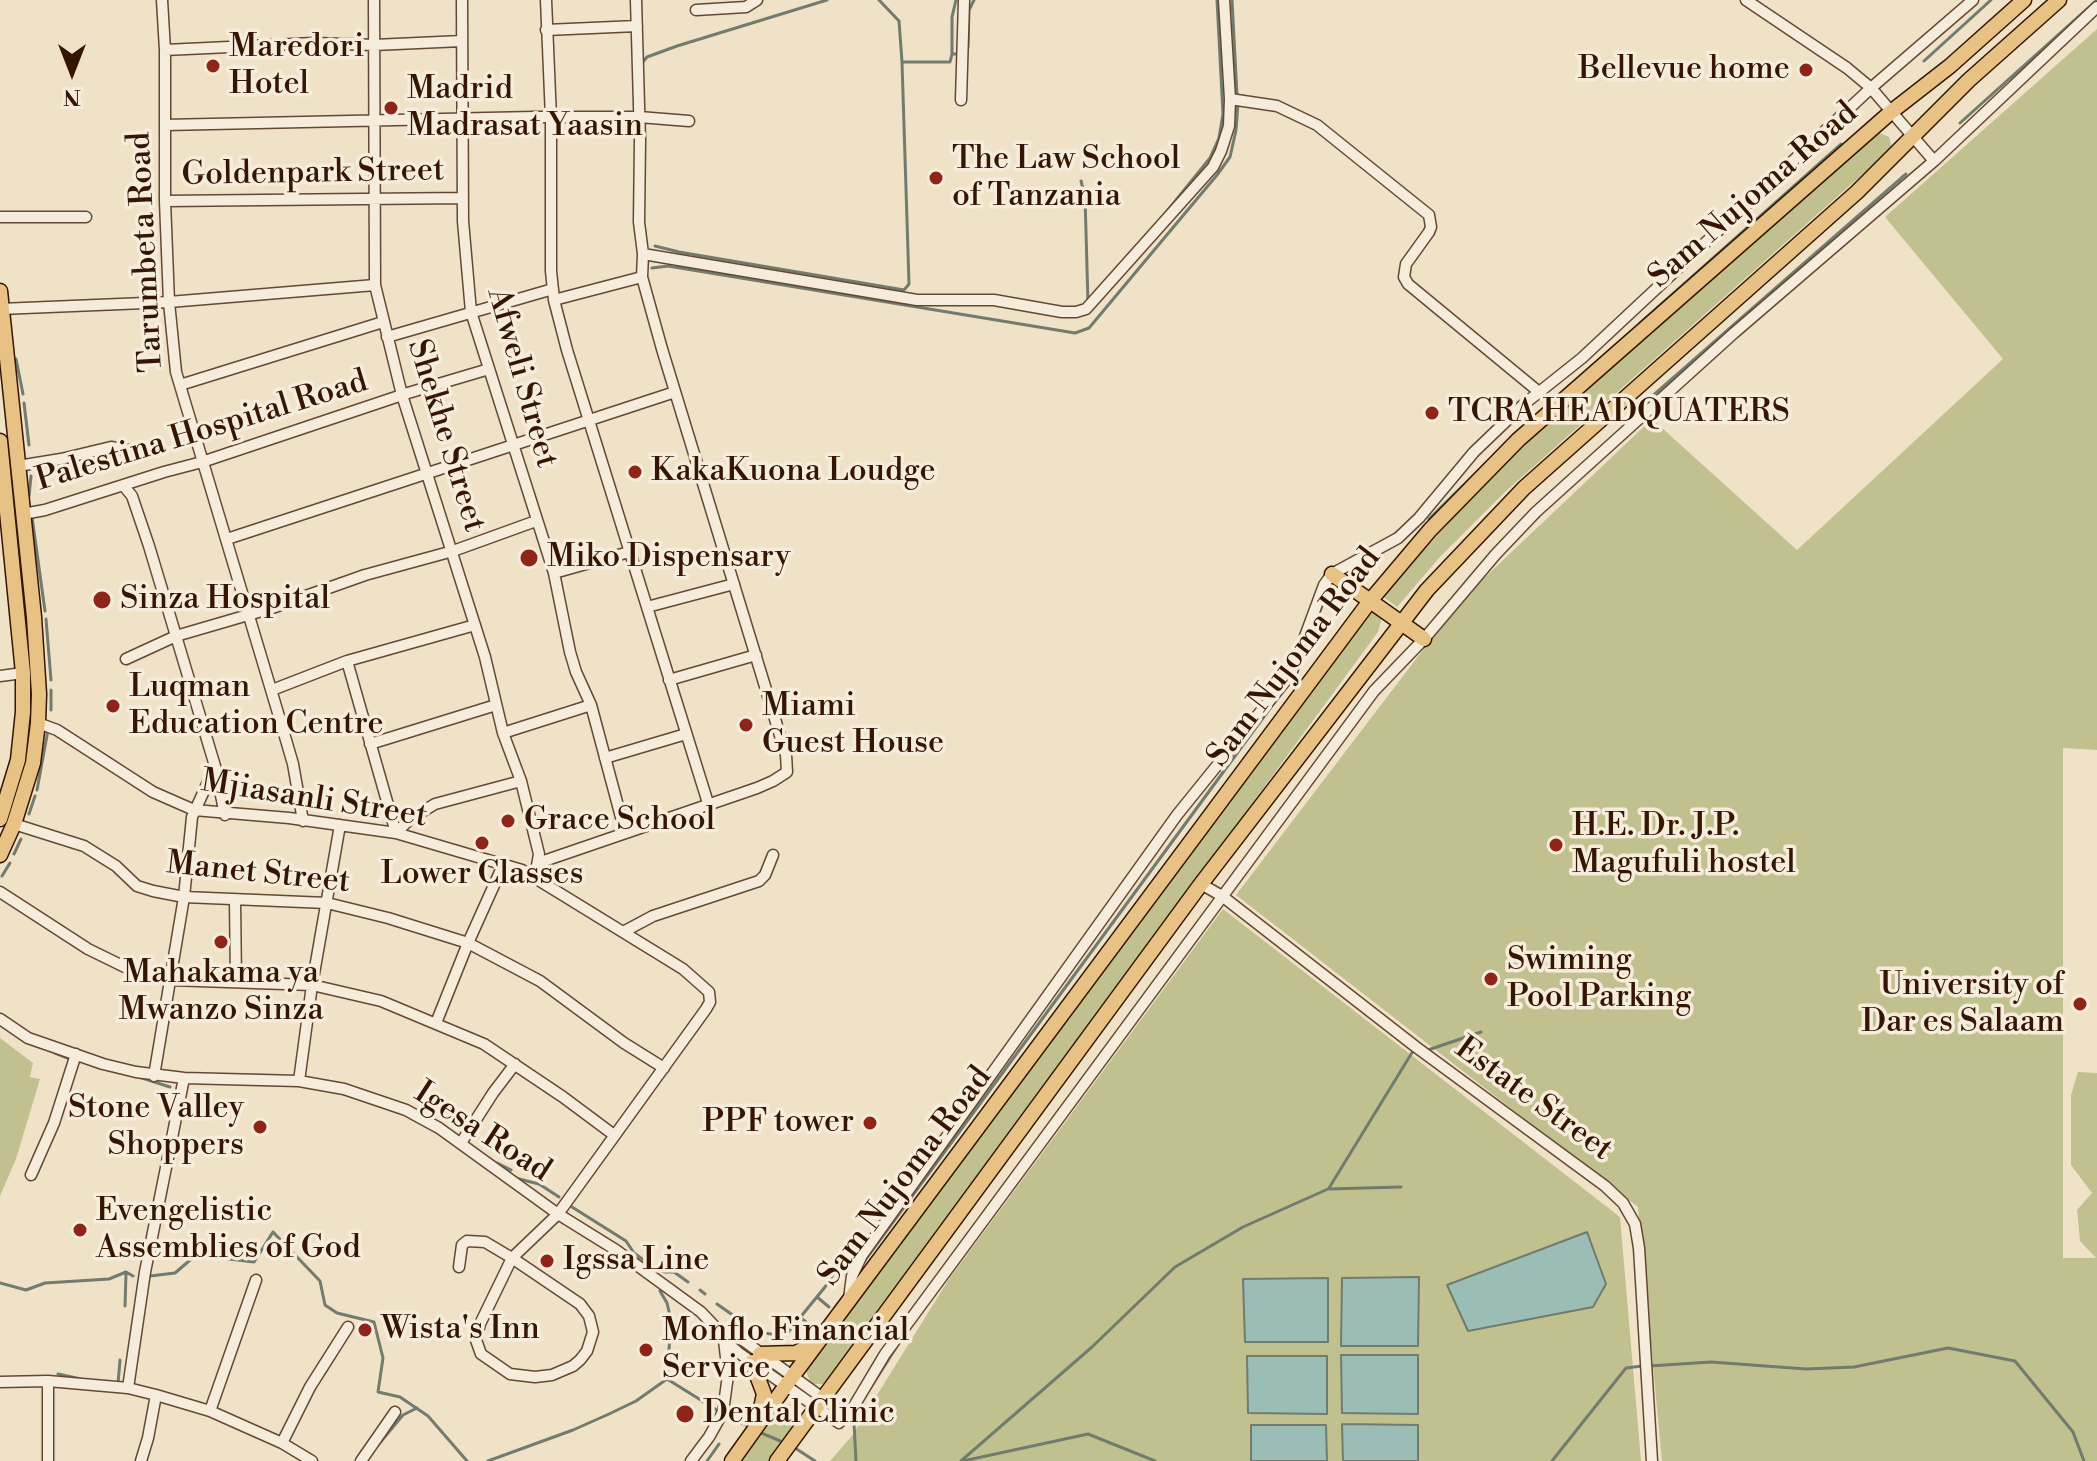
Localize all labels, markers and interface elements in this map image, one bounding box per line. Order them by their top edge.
place label: Maredori Hotel [229,29,364,104]
north arrow [32,32,112,112]
place label: Bellevue home [1578,51,1790,89]
marker: Maredori Hotel [204,57,222,75]
marker: Bellevue home [1797,61,1815,79]
place label: Madrid Madrasat Yaasin [407,71,643,146]
text: N [63,83,81,110]
street label: Sam Nujoma Road [1642,95,1866,297]
marker: Madrid Madrasat Yaasin [382,99,400,117]
street label: Tarumbeta Road [122,131,172,373]
place label: The Law School of Tanzania [952,141,1180,216]
street label: Goldenpark Street [181,153,445,195]
marker: The Law School of Tanzania [927,169,945,187]
street label: Afweli Street [477,284,565,472]
street label: Shekhe Street [398,335,492,537]
street label: Palestina Hospital Road [32,363,372,501]
place label: TCRA HEADQUATERS [1448,394,1790,432]
marker: TCRA HEADQUATERS [1423,404,1441,422]
place label: KakaKuona Loudge [651,453,936,491]
marker: KakaKuona Loudge [626,463,644,481]
place label: Miko Dispensary [547,539,791,577]
street label: Sam Nujoma Road [1200,541,1390,775]
marker: Miko Dispensary [518,547,540,569]
place label: Sinza Hospital [120,581,330,619]
marker: Sinza Hospital [91,589,113,611]
place label: Luqman Education Centre [129,669,384,744]
place label: Miami Guest House [762,688,944,763]
marker: Luqman Education Centre [104,697,122,715]
marker: Miami Guest House [737,716,755,734]
street label: Mjiasanli Street [198,763,430,837]
place label: Grace School [524,802,715,840]
place label: H.E. Dr. J.P. Magufuli hostel [1572,808,1796,883]
marker: Grace School [499,812,517,830]
marker: Lower Classes [473,834,491,852]
marker: H.E. Dr. J.P. Magufuli hostel [1547,836,1565,854]
street label: Manet Street [164,845,352,903]
place label: Lower Classes [381,856,583,894]
marker: Mahakama ya Mwanzo Sinza [212,933,230,951]
place label: Swiming Pool Parking [1507,942,1692,1017]
place label: Mahakama ya Mwanzo Sinza [118,955,324,1030]
place label: University of Dar es Salaam [1861,967,2064,1042]
marker: Swiming Pool Parking [1482,970,1500,988]
marker: University of Dar es Salaam [2071,995,2089,1013]
street label: Estate Street [1447,1030,1619,1170]
street label: Sam Nujoma Road [811,1060,1001,1294]
street label: Igesa Road [406,1075,558,1191]
place label: Stone Valley Shoppers [68,1090,244,1165]
place label: PPF tower [702,1104,854,1142]
marker: PPF tower [861,1114,879,1132]
marker: Stone Valley Shoppers [251,1118,269,1136]
place label: Evengelistic Assemblies of God [96,1193,361,1268]
marker: Evengelistic Assemblies of God [71,1221,89,1239]
place label: Igssa Line [563,1242,709,1280]
marker: Igssa Line [538,1252,556,1270]
place label: Wista's Inn [381,1311,540,1349]
place label: Monflo Financial Service [662,1313,909,1388]
marker: Wista's Inn [356,1321,374,1339]
marker: Monflo Financial Service [637,1341,655,1359]
place label: Dental Clinic [703,1395,895,1433]
marker: Dental Clinic [674,1403,696,1425]

